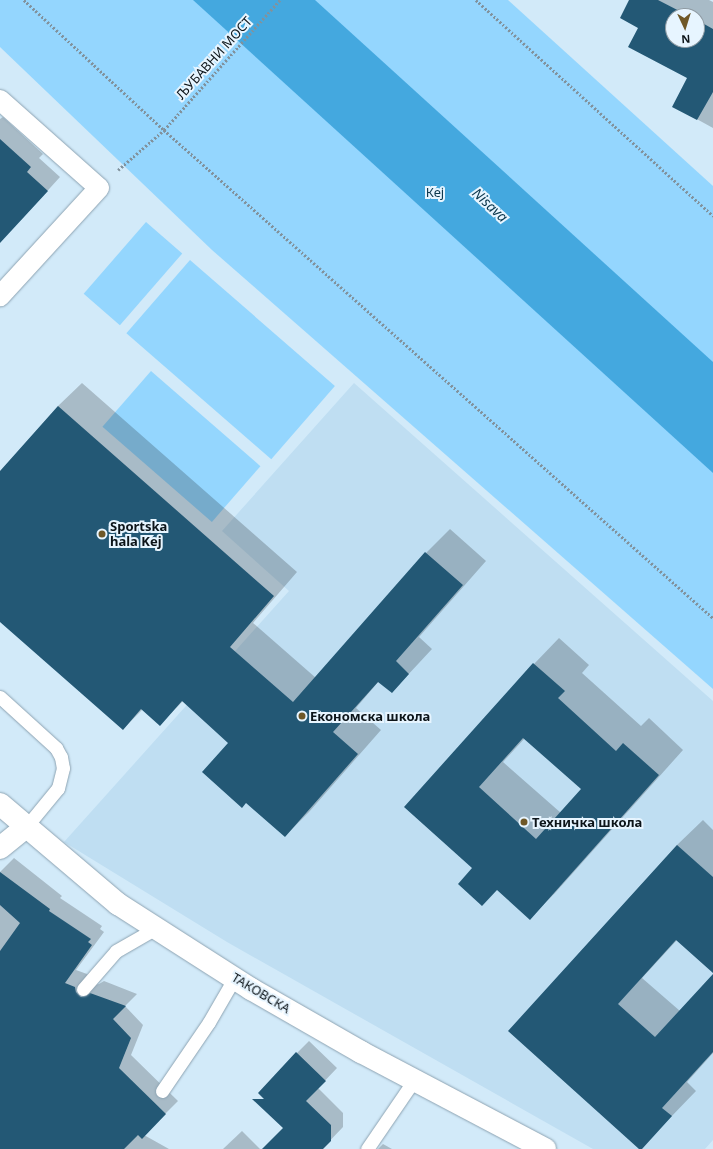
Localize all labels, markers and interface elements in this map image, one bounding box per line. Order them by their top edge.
north arrow [665,8,705,48]
street label: ЉУБАВНИ МОСТ [173,14,255,102]
text: N [681,32,691,47]
park label: Кеј [426,184,444,200]
water label: Nisava [469,185,511,225]
place label: Sportska hala Kej [110,519,167,550]
marker: Sportska hala Kej [97,529,107,539]
place label: Економска школа [310,708,430,724]
marker: Економска школа [297,711,307,721]
place label: Техничка школа [532,814,642,830]
marker: Техничка школа [519,817,529,827]
street label: ТАКОВСКА [229,969,293,1017]

